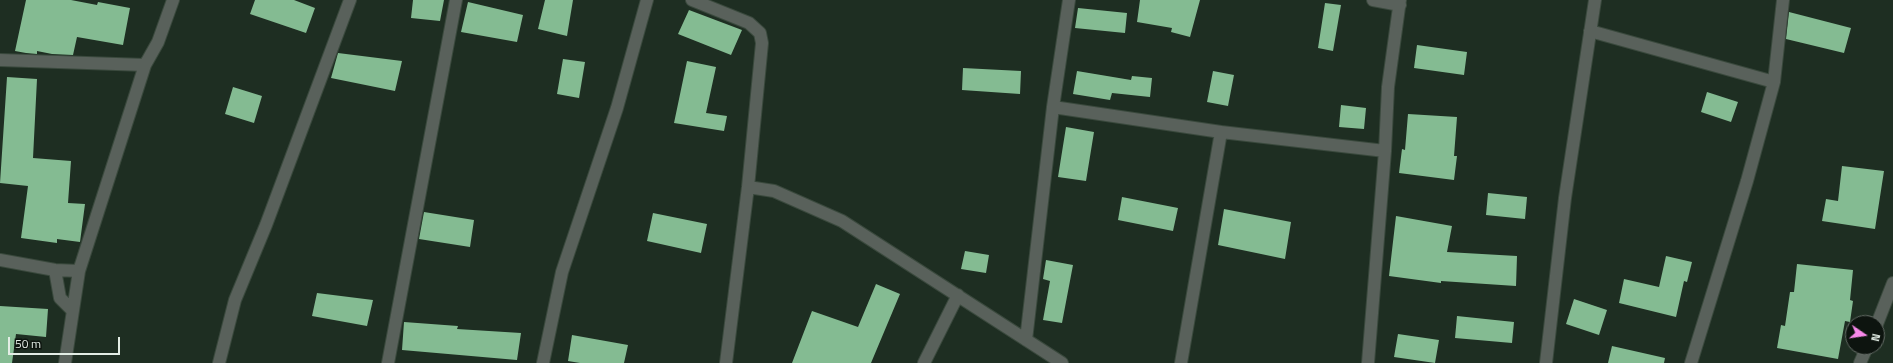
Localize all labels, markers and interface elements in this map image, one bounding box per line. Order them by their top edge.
north arrow [1845,315,1885,355]
scale bar [10,329,122,355]
text: N [1867,332,1884,343]
text: 50 m [15,334,41,353]

